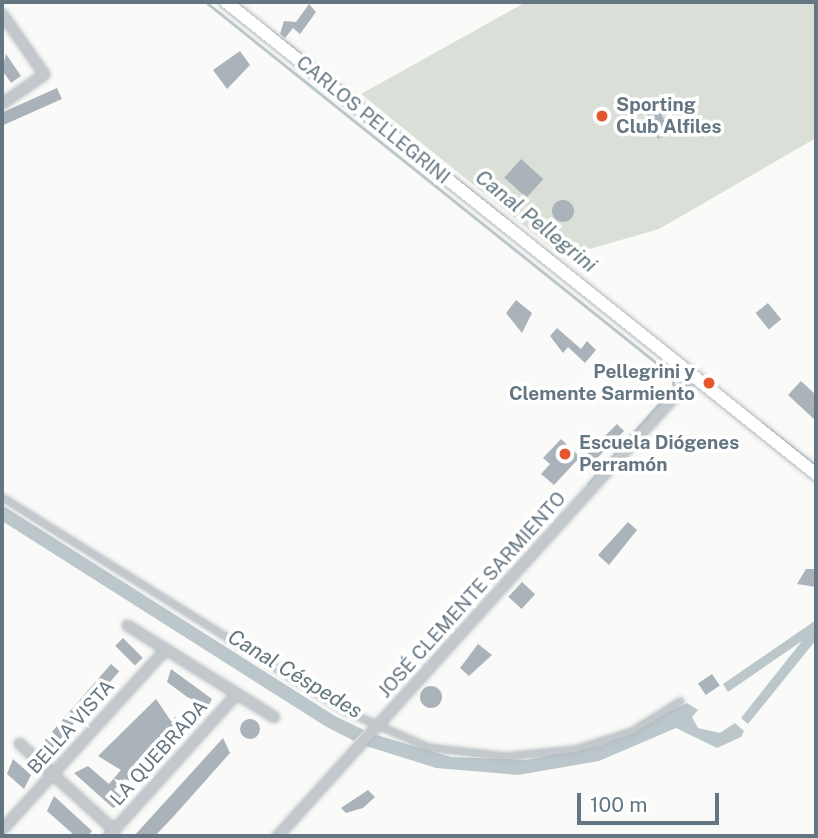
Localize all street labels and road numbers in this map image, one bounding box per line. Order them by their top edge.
street label: CARLOS PELLEGRINI [292,51,454,189]
street label: JOSÉ CLEMENTE SARMIENTO [373,487,571,703]
street label: BELLA VISTA [23,675,119,779]
street label: LA QUEBRADA [106,696,212,810]

